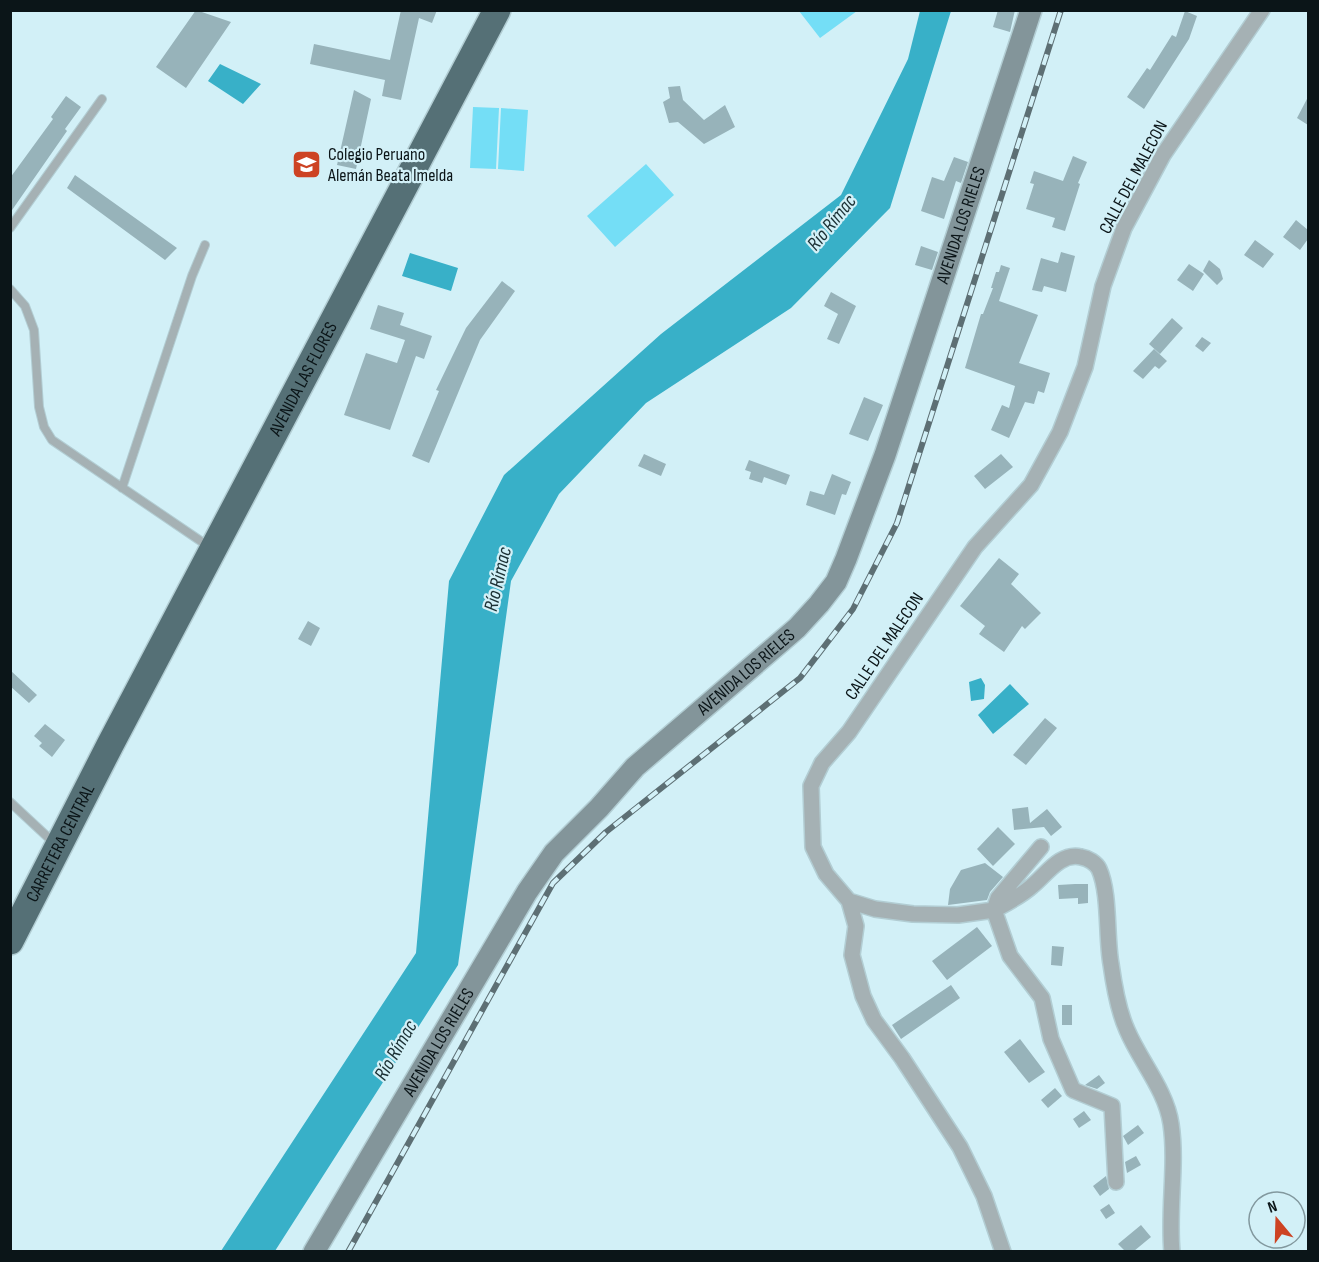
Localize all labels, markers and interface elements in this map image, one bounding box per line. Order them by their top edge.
street label: CALLE DEL MALECON [1095,117,1172,237]
place label: Colegio Peruano Alemán Beata Imelda [327,144,453,186]
school or university icon: Colegio Peruano Alemán Beata Imelda [291,148,323,180]
street label: AVENIDA LOS RIELES [932,164,990,287]
water label: Río Rímac [802,190,862,256]
street label: AVENIDA LAS FLORES [264,318,342,440]
water label: Río Rímac [479,545,517,614]
street label: CALLE DEL MALECON [841,589,928,704]
street label: AVENIDA LOS RIELES [692,624,799,721]
street label: CARRETERA CENTRAL [22,781,99,906]
street label: AVENIDA LOS RIELES [398,984,479,1101]
water label: Río Rímac [369,1016,423,1085]
north arrow [1247,1190,1307,1250]
text: N [1265,1197,1280,1218]

